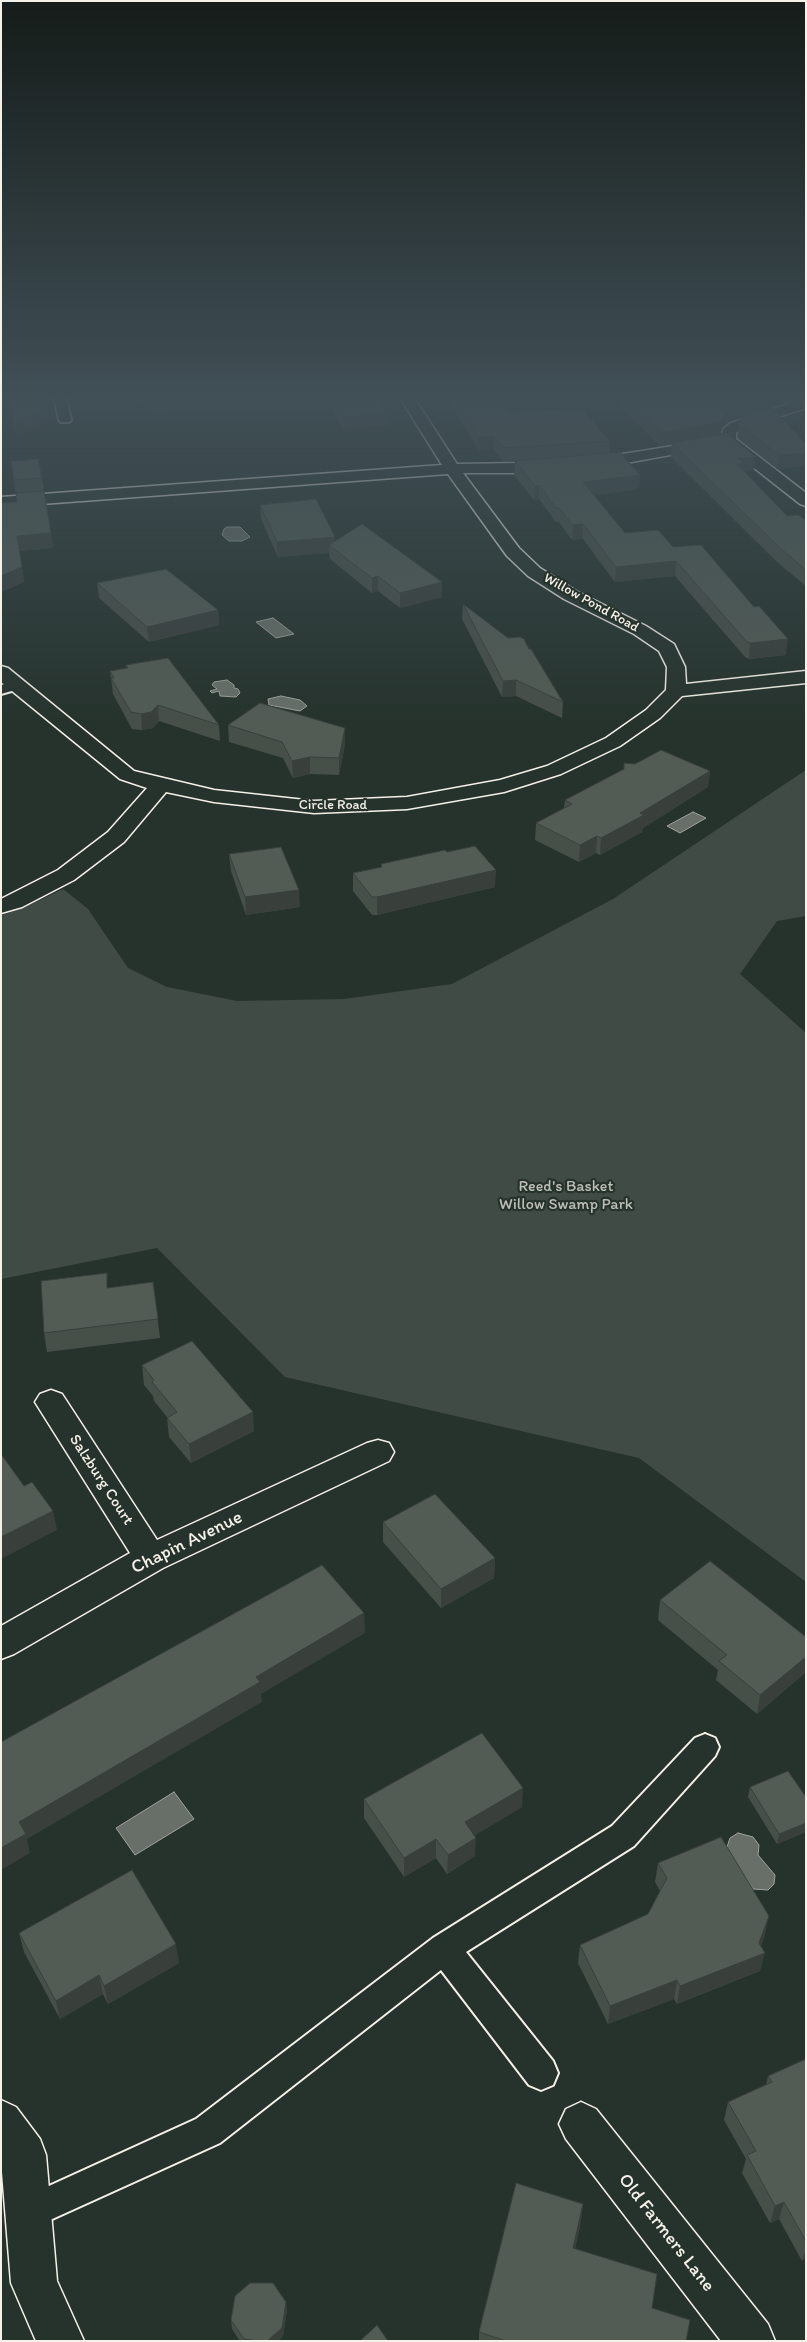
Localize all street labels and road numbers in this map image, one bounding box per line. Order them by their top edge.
street label: Willow Pond Road [540,570,642,636]
street label: Circle Road [299,797,367,813]
street label: Salzburg Court [65,1431,137,1529]
street label: Chapin Avenue [128,1506,246,1580]
street label: Old Farmers Lane [613,2169,719,2297]

